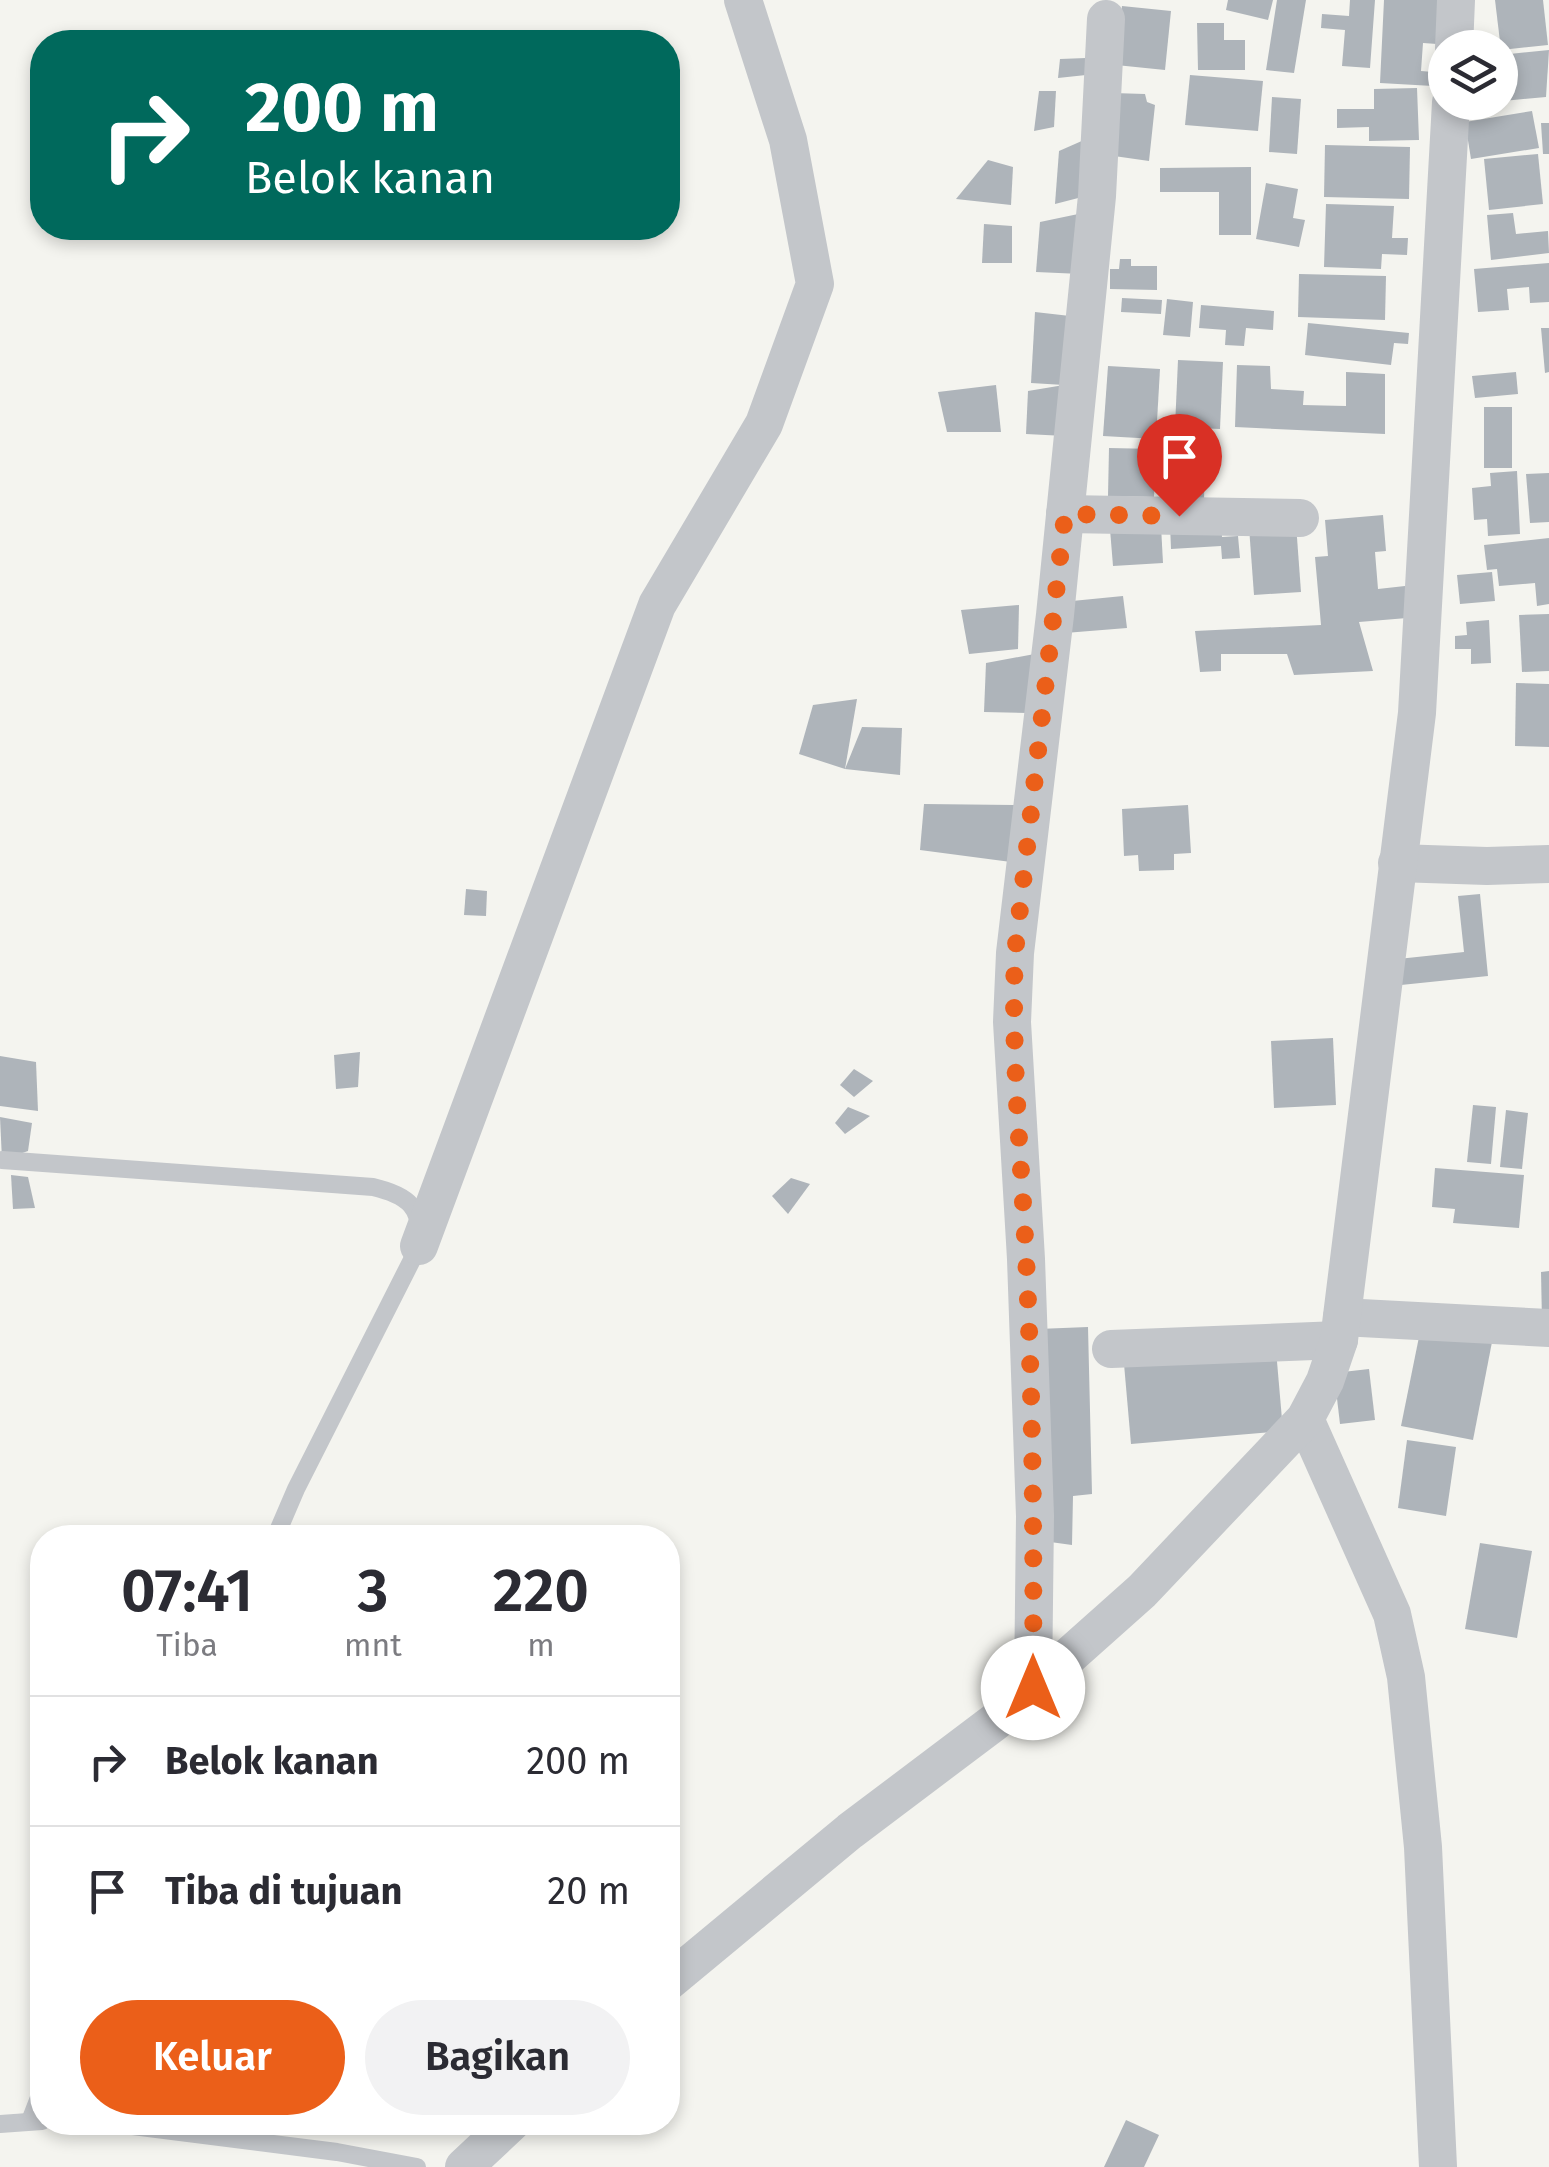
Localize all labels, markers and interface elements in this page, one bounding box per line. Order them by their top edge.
map controls [1428,30,1518,120]
button: layers [1428,30,1518,120]
text: 200 m [245,66,439,150]
icon: right [80,70,210,200]
text: Belok kanan [245,151,495,205]
pin [1137,414,1222,517]
icon: arrive [1152,429,1207,484]
text: 07:41 [121,1555,253,1627]
text: 3 [357,1555,388,1627]
text: 220 [493,1555,589,1627]
text: Tiba [156,1626,218,1664]
text: mnt [344,1626,402,1664]
text: m [527,1626,555,1664]
position arrow [981,1636,1085,1740]
icon: right [80,1734,135,1789]
text: Belok kanan [165,1738,379,1784]
text: 200 m [526,1738,630,1784]
icon: arrive [80,1864,135,1919]
text: Tiba di tujuan [165,1868,402,1914]
text: 20 m [547,1868,630,1914]
button: Keluar [80,2000,345,2115]
button: Bagikan [365,2000,630,2115]

